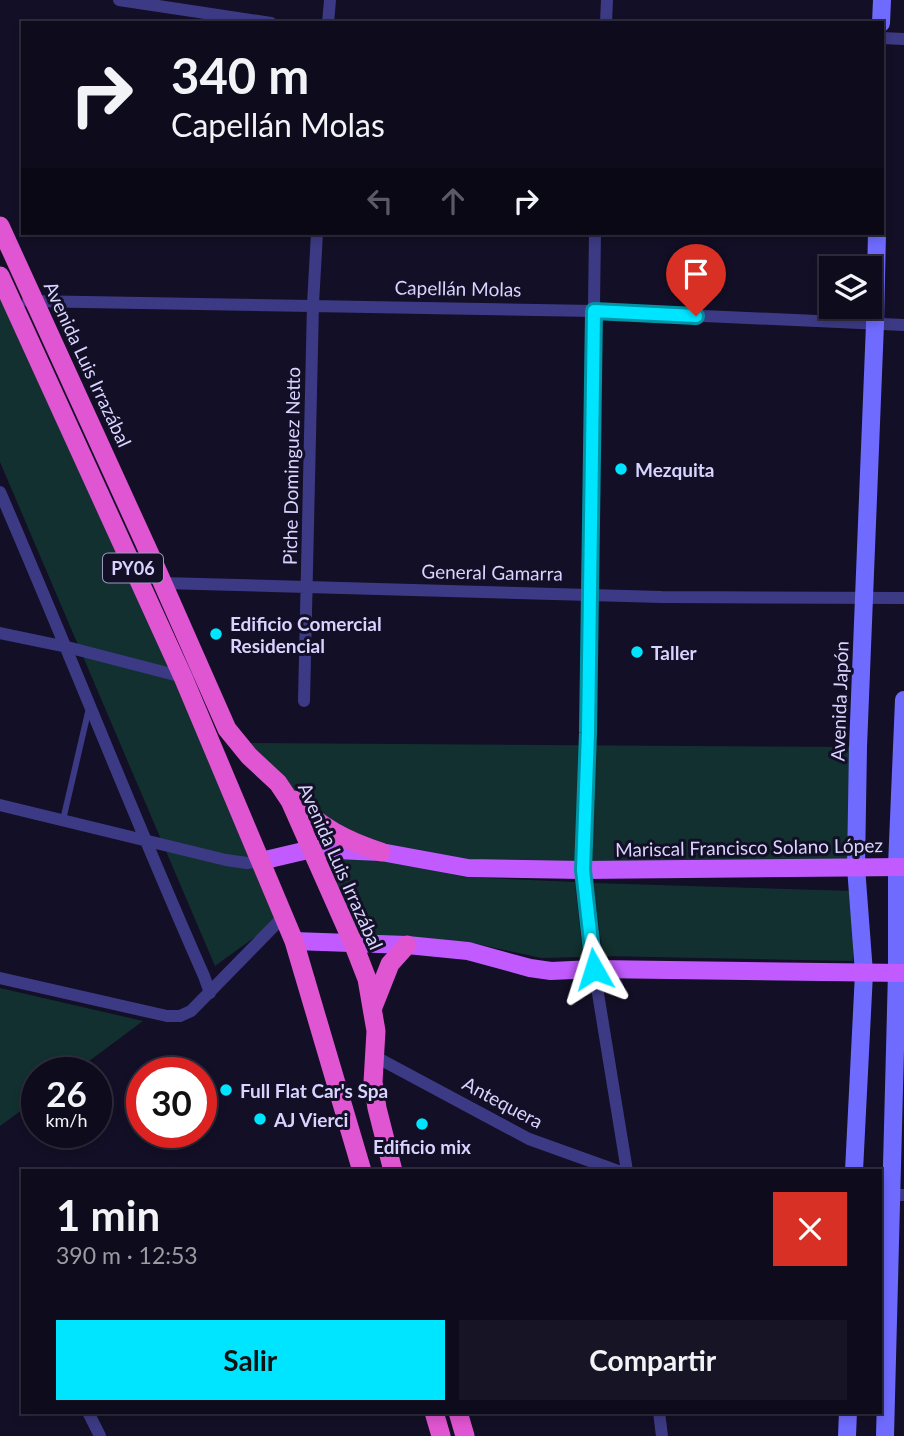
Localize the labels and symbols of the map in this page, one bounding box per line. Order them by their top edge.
pin [666,244,726,316]
street label: Capellán Molas [394,275,522,301]
street label: Avenida Luis Irrazábal [40,278,136,450]
street label: Piche Dominguez Netto [278,367,304,565]
place label: Mezquita [635,458,714,481]
marker: Mezquita [613,461,629,477]
road number: PY06 [103,554,163,582]
street label: General Gamarra [421,559,563,585]
place label: Edificio Comercial Residencial [230,612,382,657]
marker: Edificio Comercial Residencial [208,626,224,642]
street label: Avenida Japón [825,640,853,762]
place label: Taller [651,641,698,664]
marker: Taller [629,644,645,660]
street label: Avenida Luis Irrazábal [294,779,388,953]
street label: Mariscal Francisco Solano López [615,833,883,861]
position arrow [557,932,631,1006]
speed limit sign: 30 [126,1057,217,1148]
street label: Antequera [459,1071,547,1133]
place label: Full Flat Car's Spa [240,1079,388,1102]
marker: Full Flat Car's Spa [218,1082,234,1098]
place label: AJ Vierci [273,1108,348,1131]
marker: AJ Vierci [252,1111,268,1127]
marker: Edificio mix [414,1116,430,1132]
place label: Edificio mix [373,1135,471,1158]

